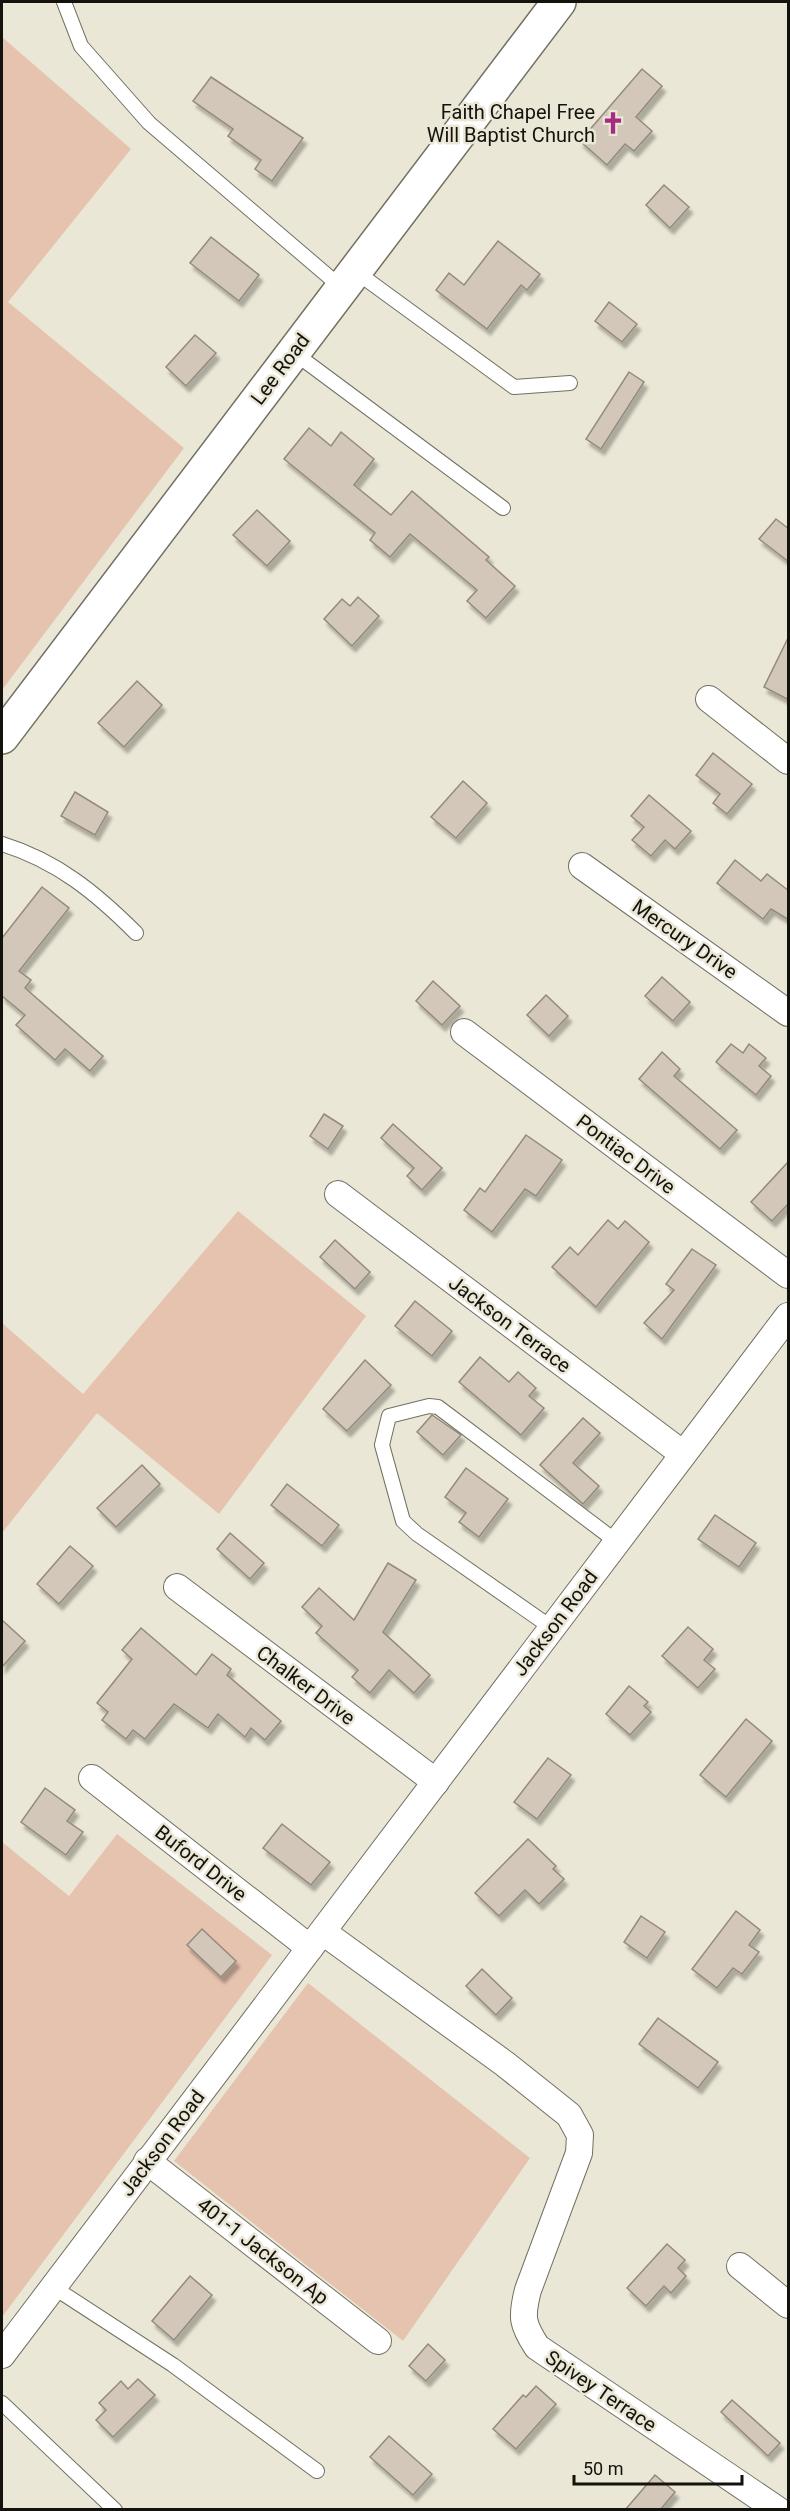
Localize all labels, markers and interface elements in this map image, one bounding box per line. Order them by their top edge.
place label: Faith Chapel Free Will Baptist Church [427,100,595,147]
church icon: Faith Chapel Free Will Baptist Church [600,110,626,136]
street label: Lee Road [245,329,315,409]
street label: Mercury Drive [628,894,742,984]
street label: Pontiac Drive [572,1109,680,1199]
street label: Jackson Terrace [444,1270,576,1378]
street label: Jackson Road [507,1565,603,1681]
street label: Chalker Drive [252,1640,360,1730]
street label: Buford Drive [150,1820,252,1906]
street label: Jackson Road [114,2085,210,2201]
street label: 401-1 Jackson Ap [193,2192,333,2310]
street label: Spivey Terrace [541,2345,661,2437]
scale bar [574,2448,742,2486]
text: 50 m [583,2458,623,2479]

